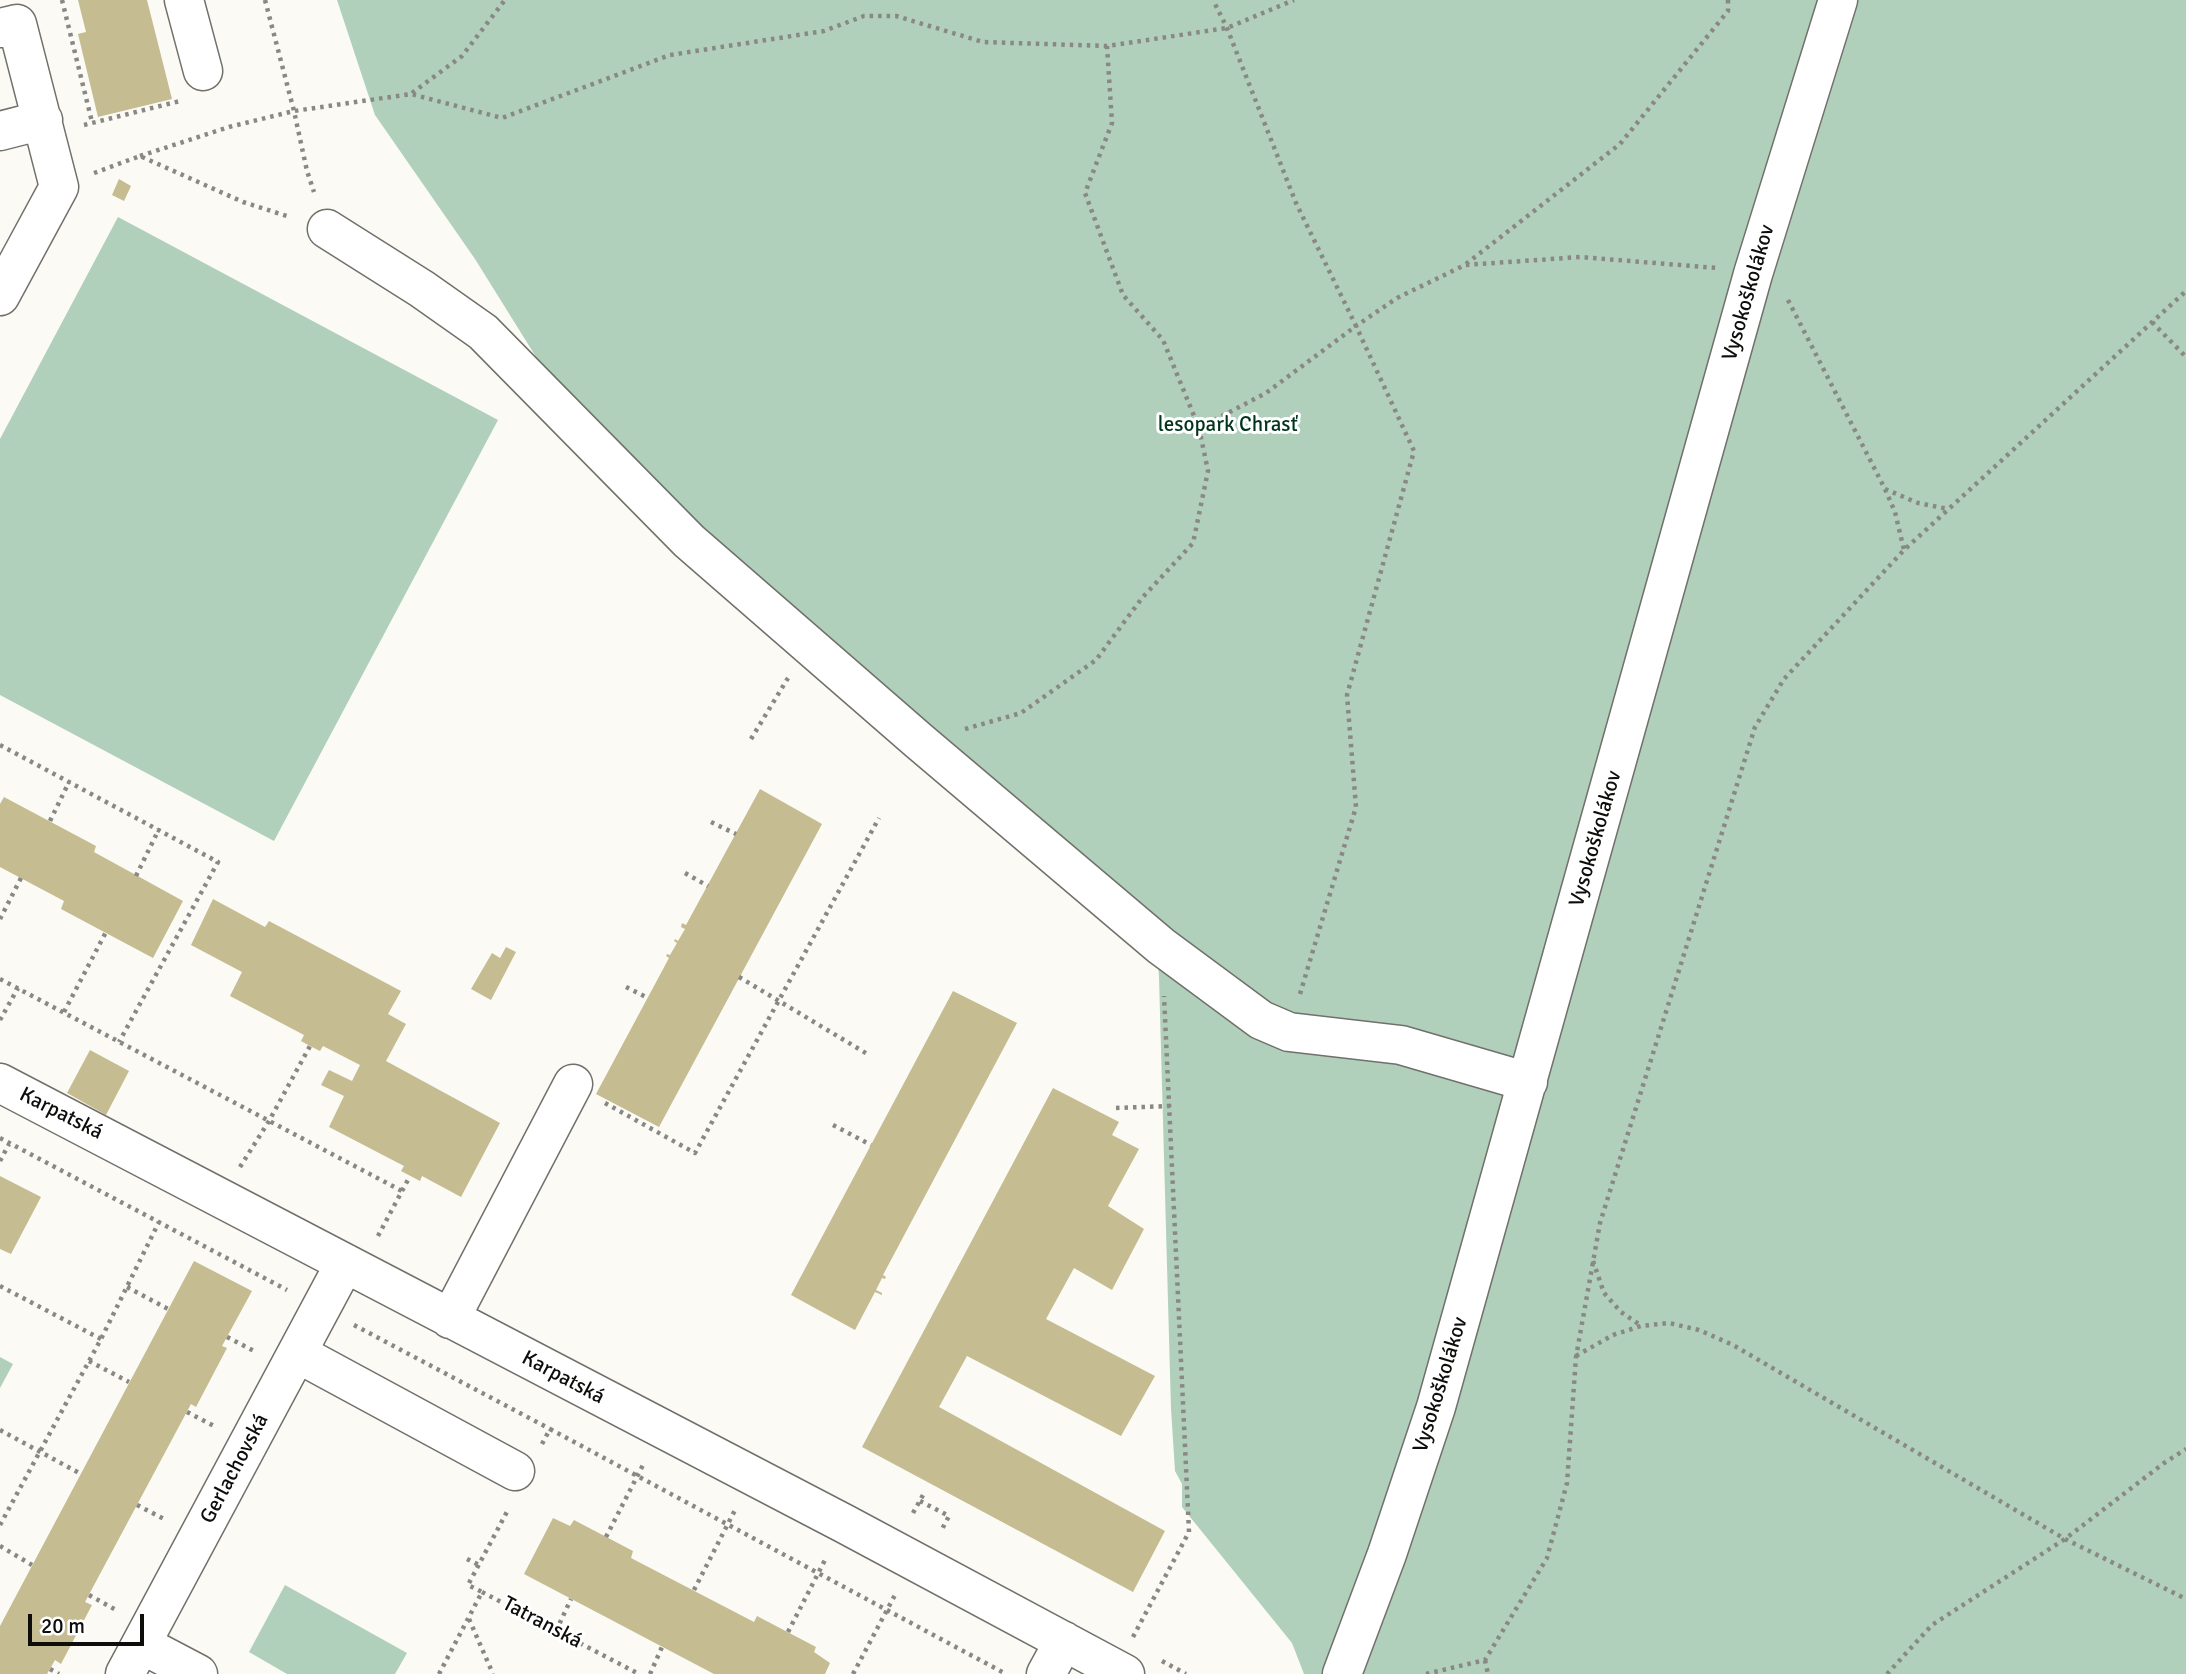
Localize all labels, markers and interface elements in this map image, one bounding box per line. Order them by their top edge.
street label: Vysokoškolákov [1718,222,1780,364]
park label: lesopark Chrasť [1158,412,1298,438]
street label: Vysokoškolákov [1565,768,1627,910]
street label: Karpatská [15,1082,107,1146]
street label: Vysokoškolákov [1408,1314,1474,1456]
street label: Karpatská [517,1346,609,1410]
street label: Gerlachovská [196,1410,274,1528]
street label: Tatranská [498,1592,586,1654]
scale bar [32,1600,147,1644]
text: 20 m [41,1613,85,1639]

